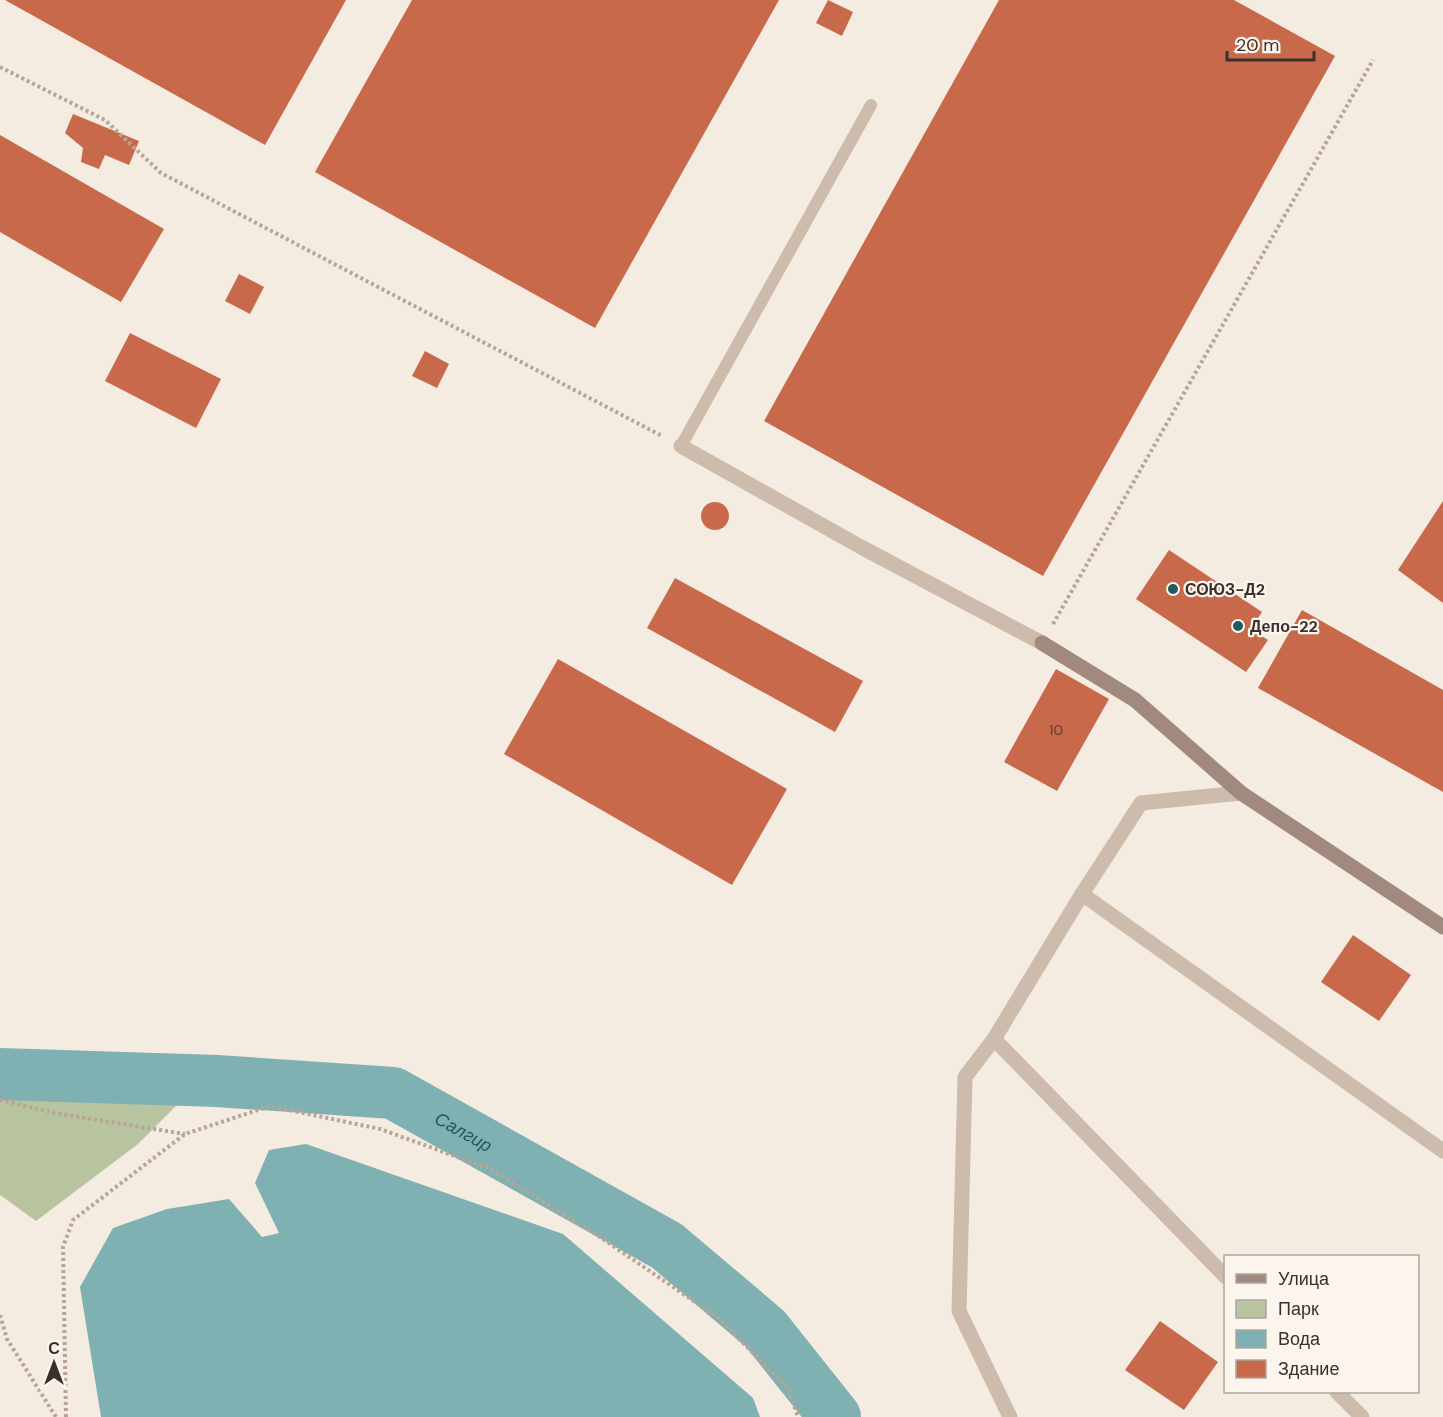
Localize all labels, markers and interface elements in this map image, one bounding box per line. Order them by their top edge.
scale bar [1227,24,1314,62]
text: 20 m [1236,33,1279,57]
place label: СОЮЗ-Д2 [1185,579,1265,600]
marker: СОЮЗ-Д2 [1166,582,1180,596]
place label: Депо-22 [1250,616,1318,637]
marker: Депо-22 [1231,619,1245,633]
house number: 10 [1049,721,1063,739]
water label: Салгир [430,1107,496,1158]
legend [1224,1255,1419,1393]
text: Улица [1278,1267,1330,1291]
text: Парк [1278,1297,1319,1321]
text: Вода [1278,1327,1321,1351]
north arrow [24,1333,84,1393]
text: С [48,1338,60,1359]
text: Здание [1278,1357,1339,1381]

